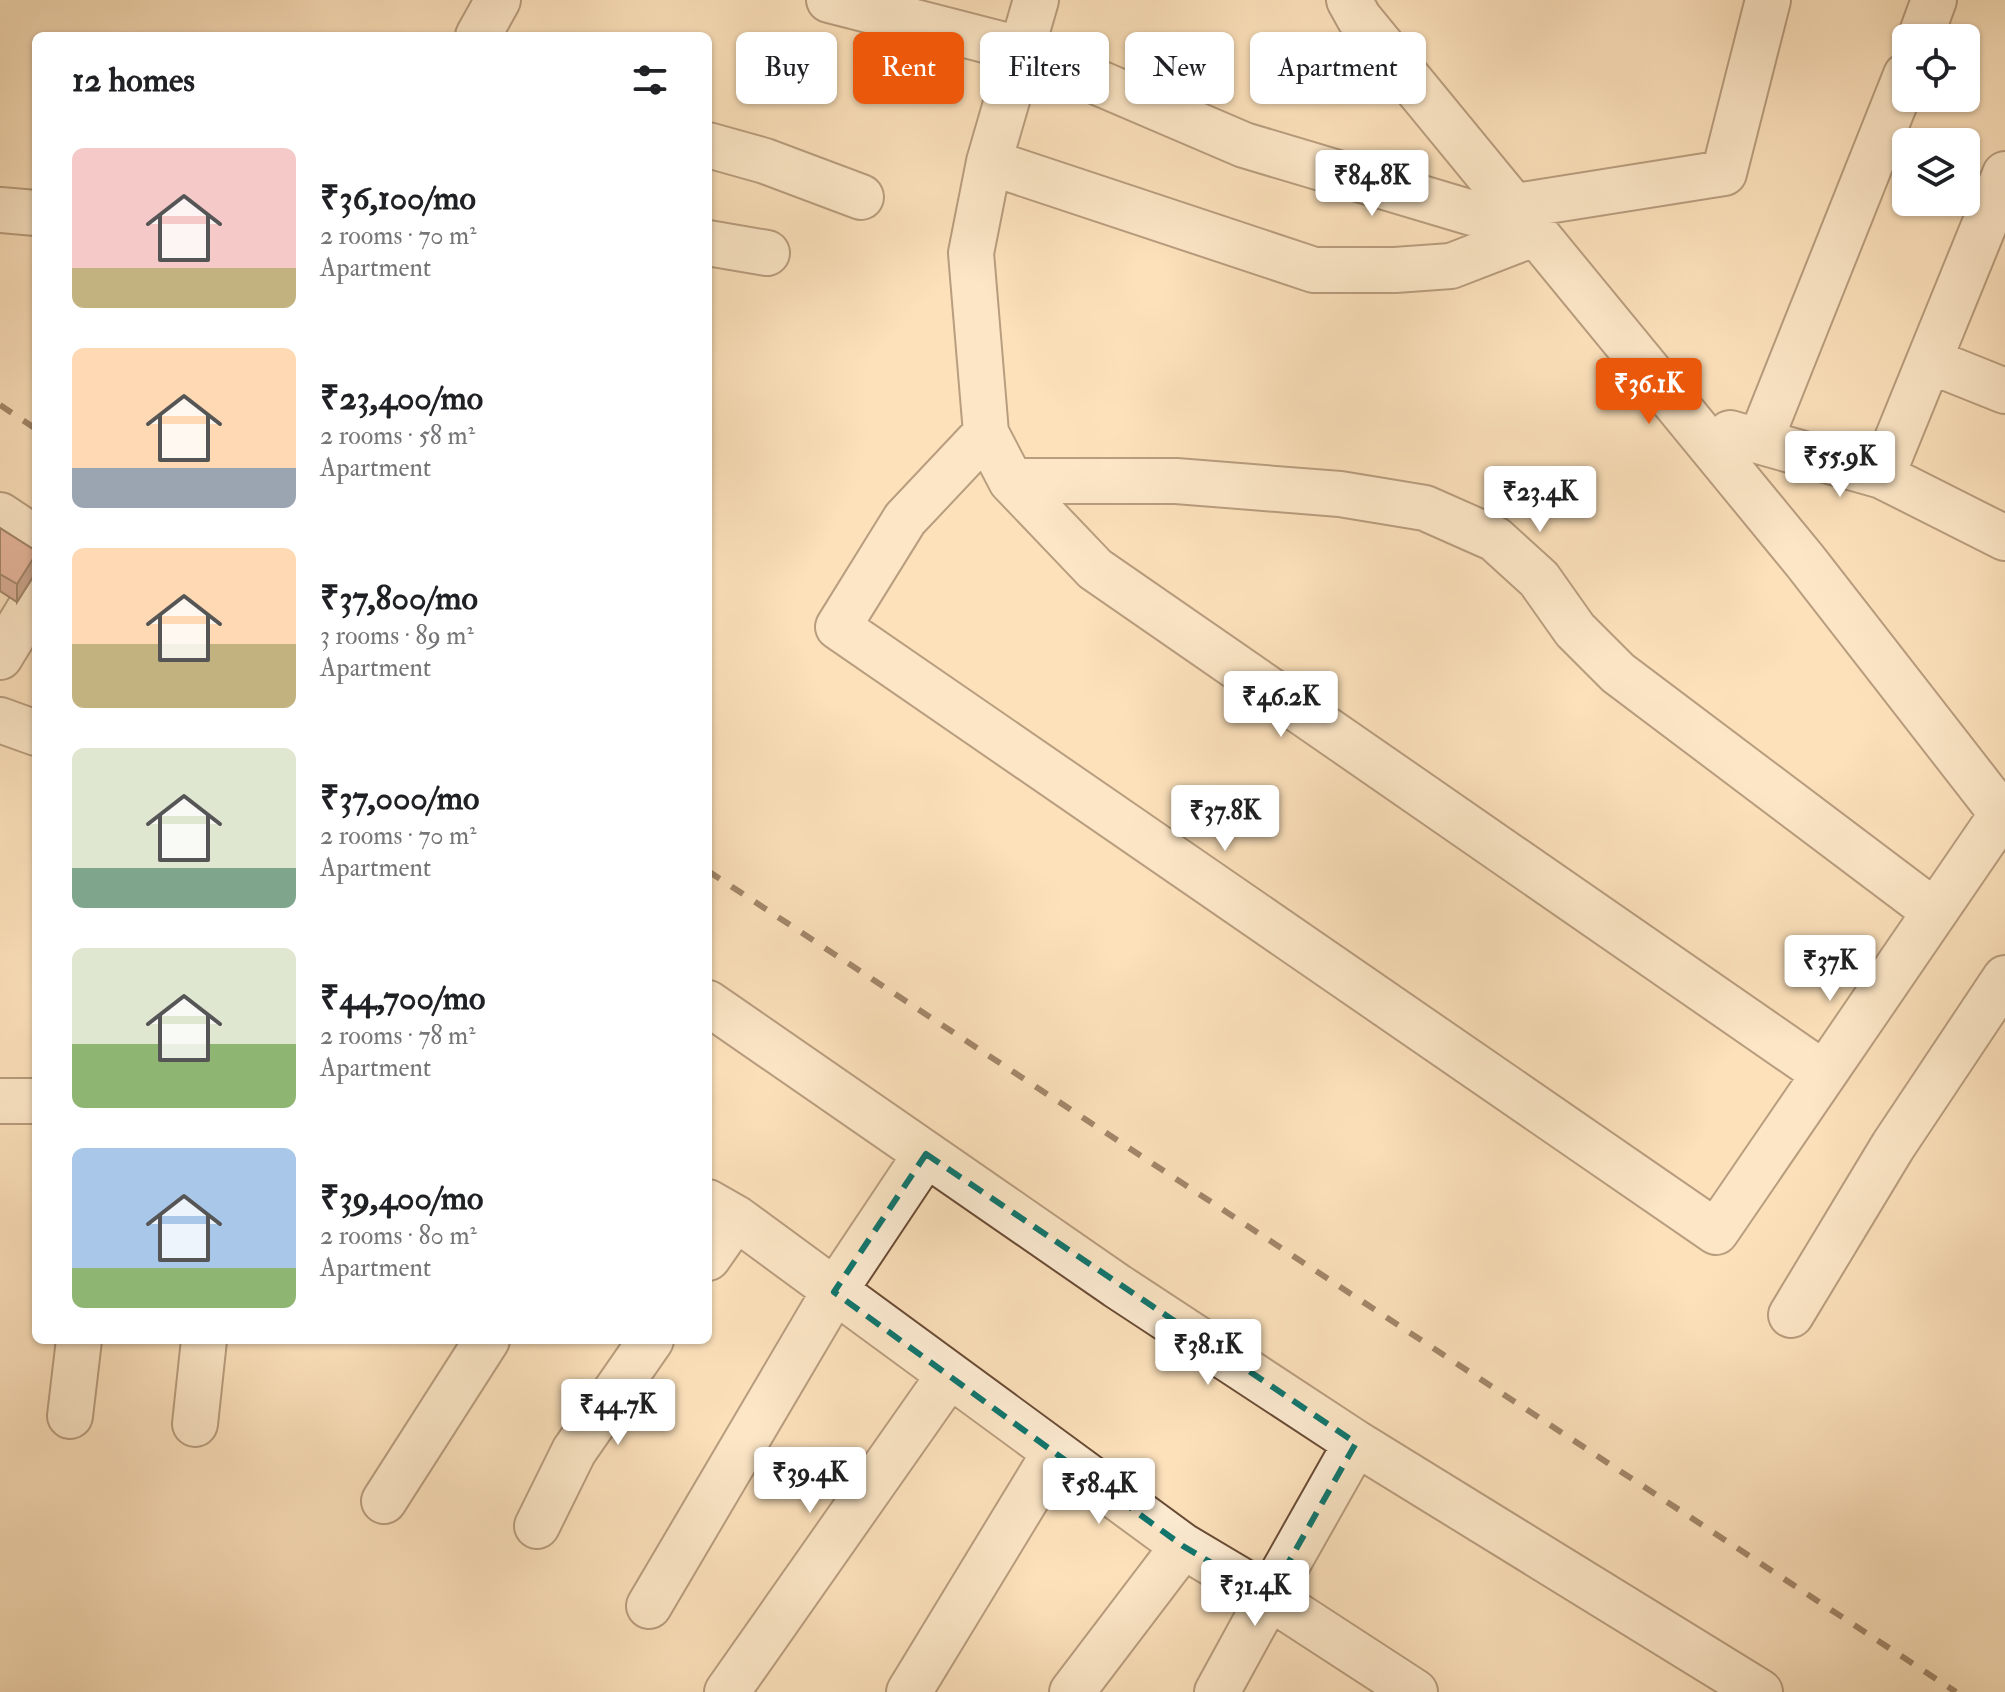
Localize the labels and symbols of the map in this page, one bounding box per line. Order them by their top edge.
pin: ₹84.8K [1307,150,1437,218]
pin: ₹36.1K [1584,358,1714,426]
pin: ₹55.9K [1775,431,1905,499]
pin: ₹23.4K [1475,466,1605,534]
pin: ₹46.2K [1216,671,1346,739]
pin: ₹37.8K [1160,785,1290,853]
pin: ₹37K [1783,935,1877,1003]
pin: ₹38.1K [1143,1319,1273,1387]
pin: ₹44.7K [553,1379,683,1447]
pin: ₹39.4K [745,1447,875,1515]
pin: ₹58.4K [1034,1458,1164,1526]
pin: ₹31.4K [1190,1560,1320,1628]

